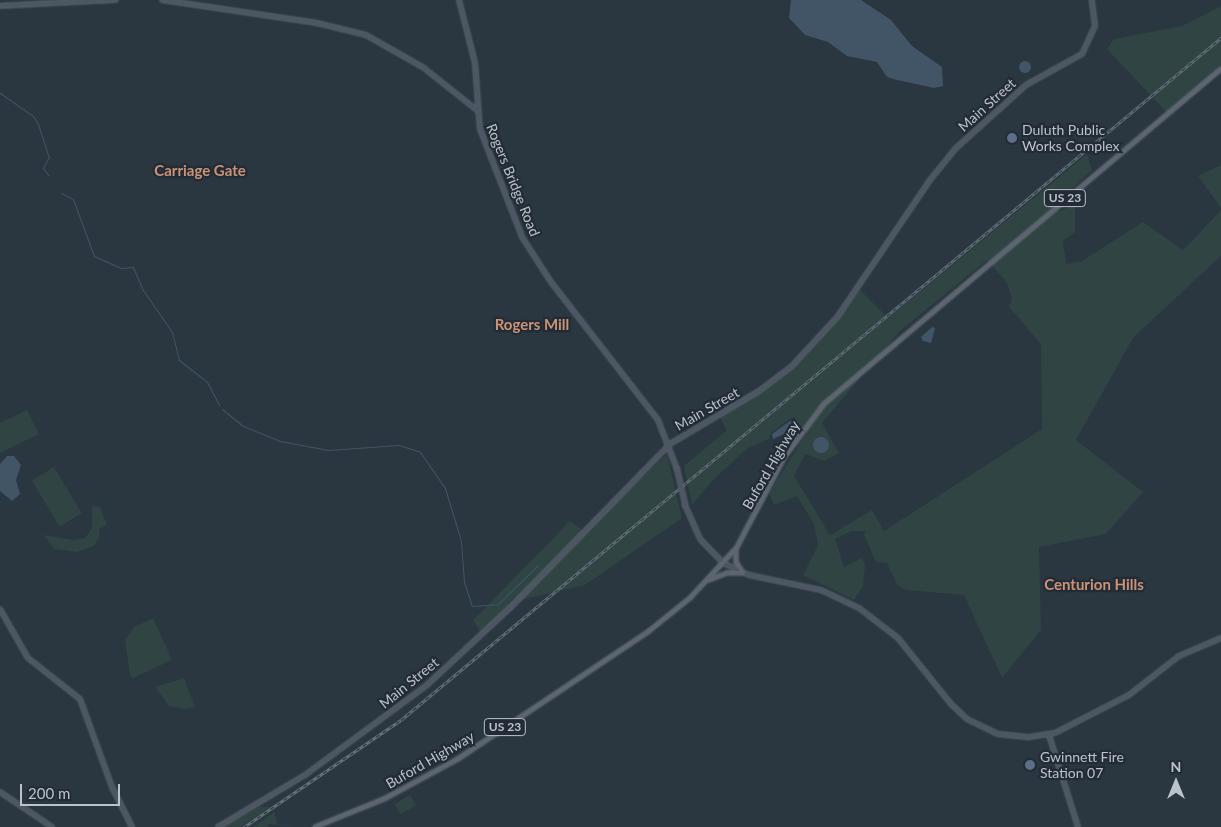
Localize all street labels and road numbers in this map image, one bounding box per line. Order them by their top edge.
street label: Main Street [955,75,1019,135]
street label: Rogers Bridge Road [483,121,543,239]
road number: US 23 [1044,188,1086,208]
street label: Main Street [672,384,742,434]
street label: Buford Highway [739,418,803,512]
street label: Main Street [376,654,442,712]
road number: US 23 [484,718,526,736]
street label: Buford Highway [383,728,477,792]

